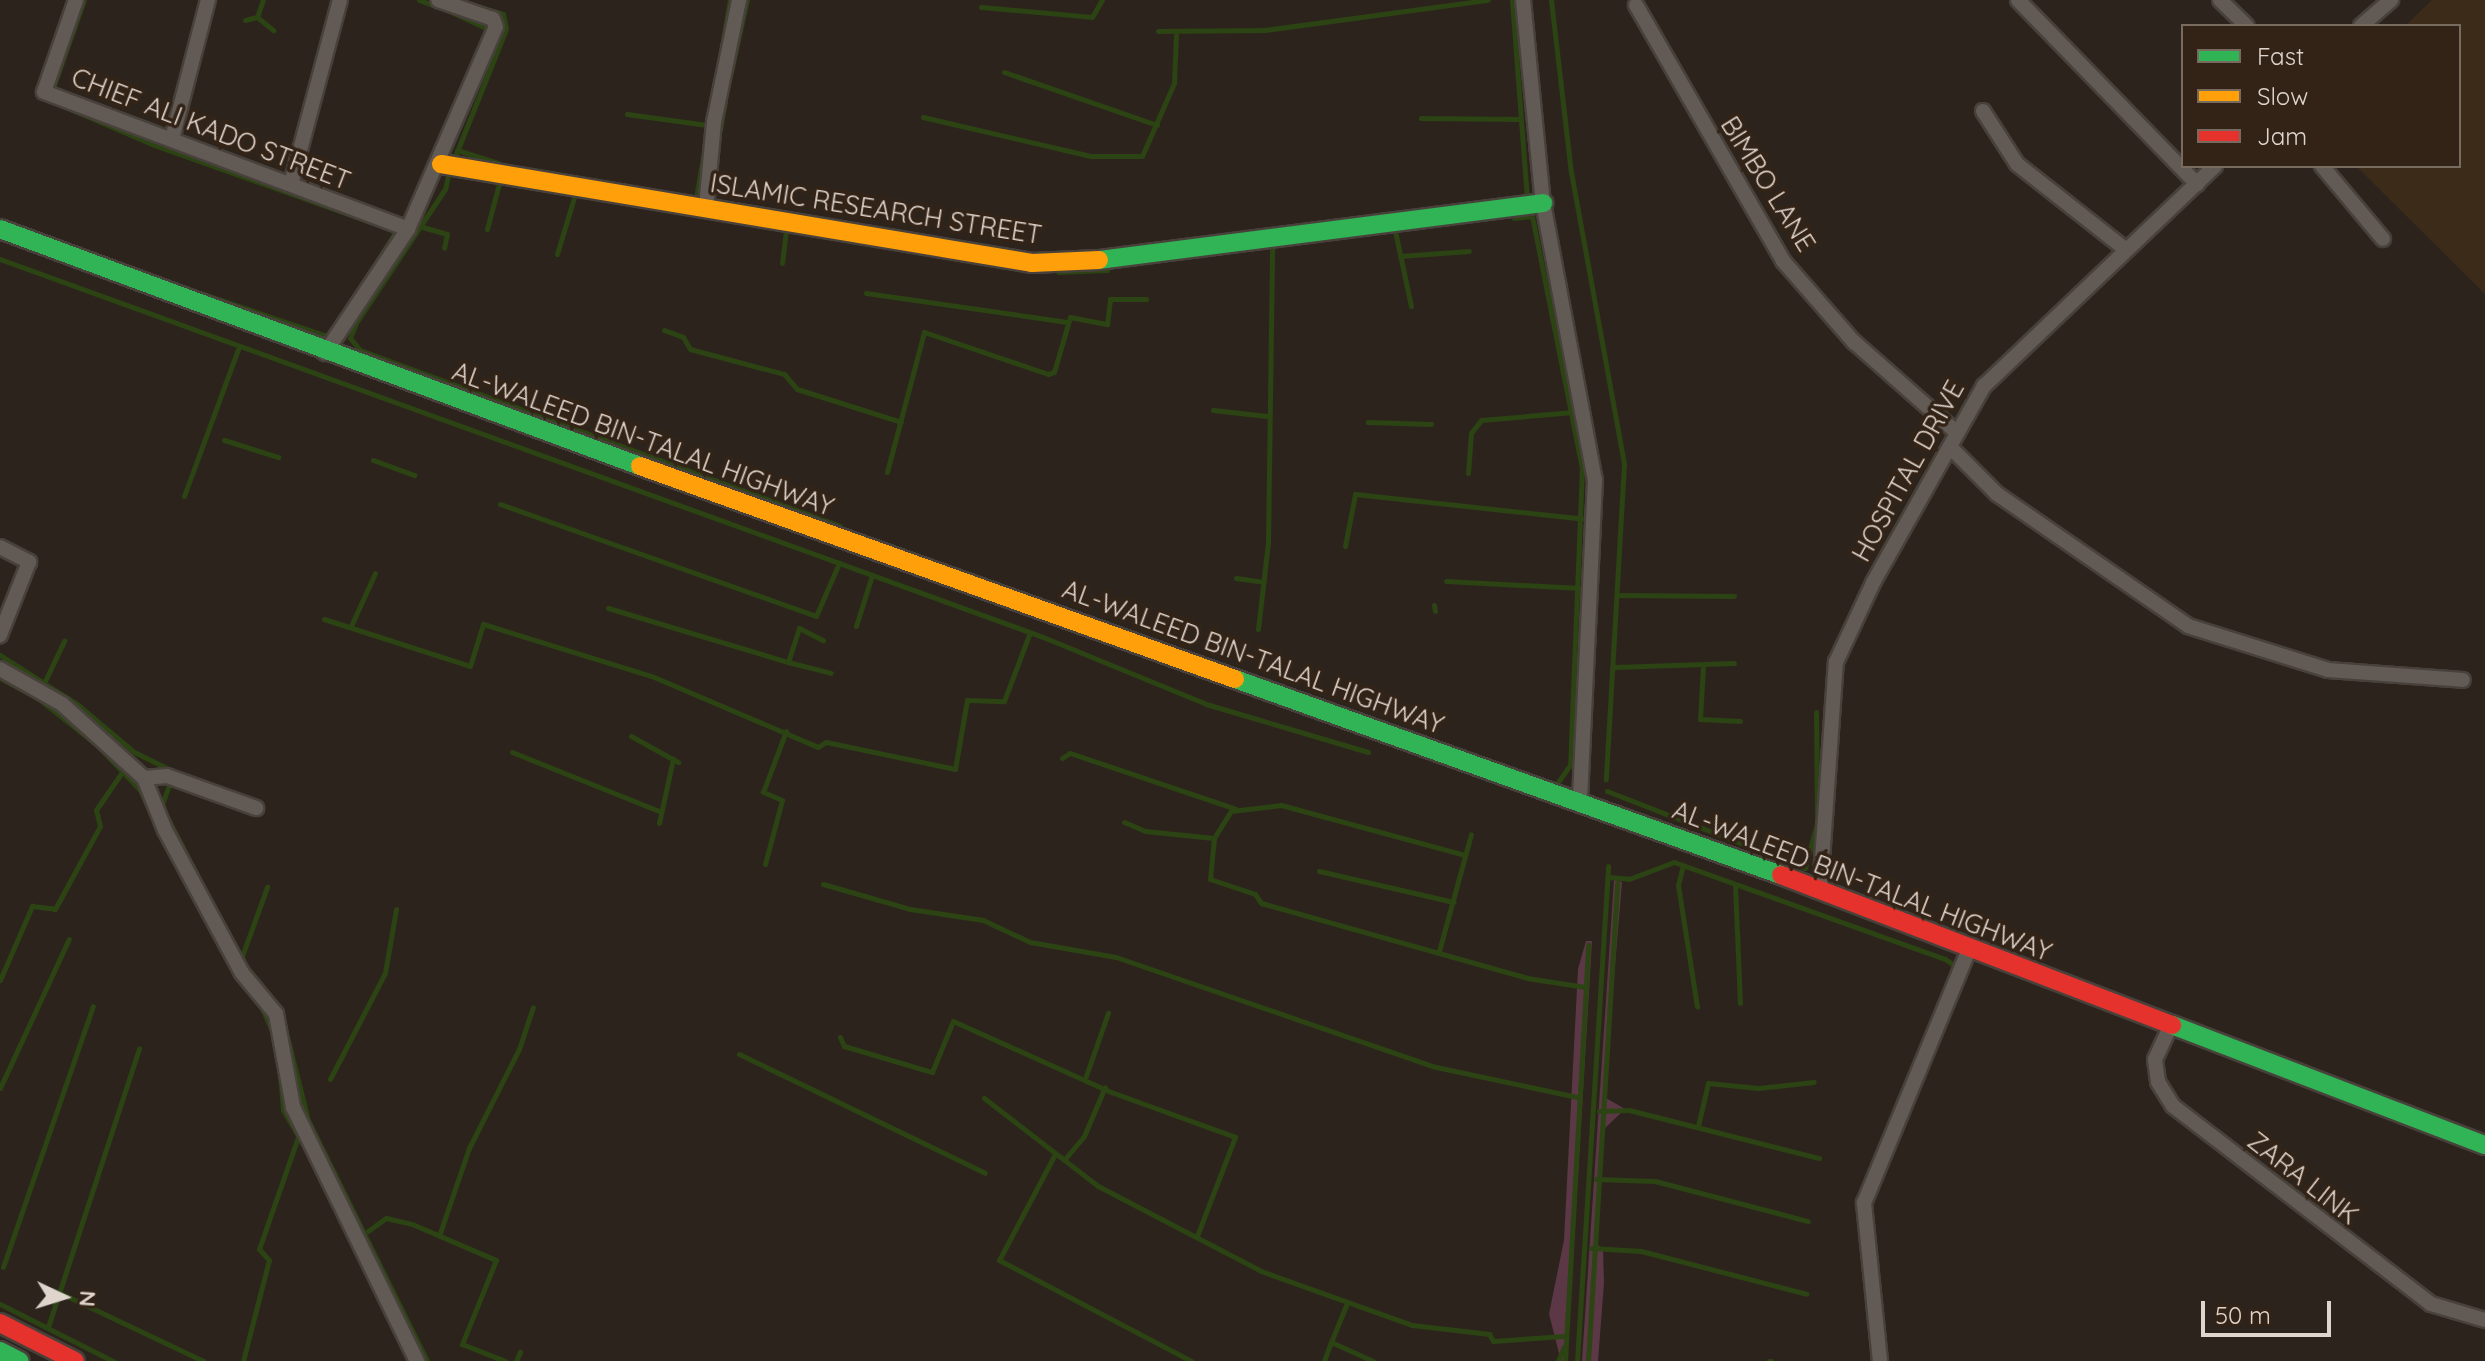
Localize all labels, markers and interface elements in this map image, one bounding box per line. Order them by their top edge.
legend [2181,24,2461,168]
text: Fast [2257,41,2304,71]
street label: CHIEF ALI KADO STREET [67,61,355,197]
text: Slow [2257,81,2308,111]
street label: BIMBO LANE [1714,111,1822,257]
text: Jam [2257,121,2307,151]
street label: ISLAMIC RESEARCH STREET [708,167,1044,251]
street label: AL-WALEED BIN-TALAL HIGHWAY [448,355,838,523]
street label: HOSPITAL DRIVE [1845,375,1971,567]
street label: AL-WALEED BIN-TALAL HIGHWAY [1058,573,1448,741]
street label: AL-WALEED BIN-TALAL HIGHWAY [1668,794,2056,968]
street label: ZARA LINK [2241,1125,2365,1231]
north arrow [24,1257,104,1337]
scale bar [2205,1285,2335,1335]
text: N [73,1290,102,1308]
text: 50 m [2215,1300,2271,1330]

